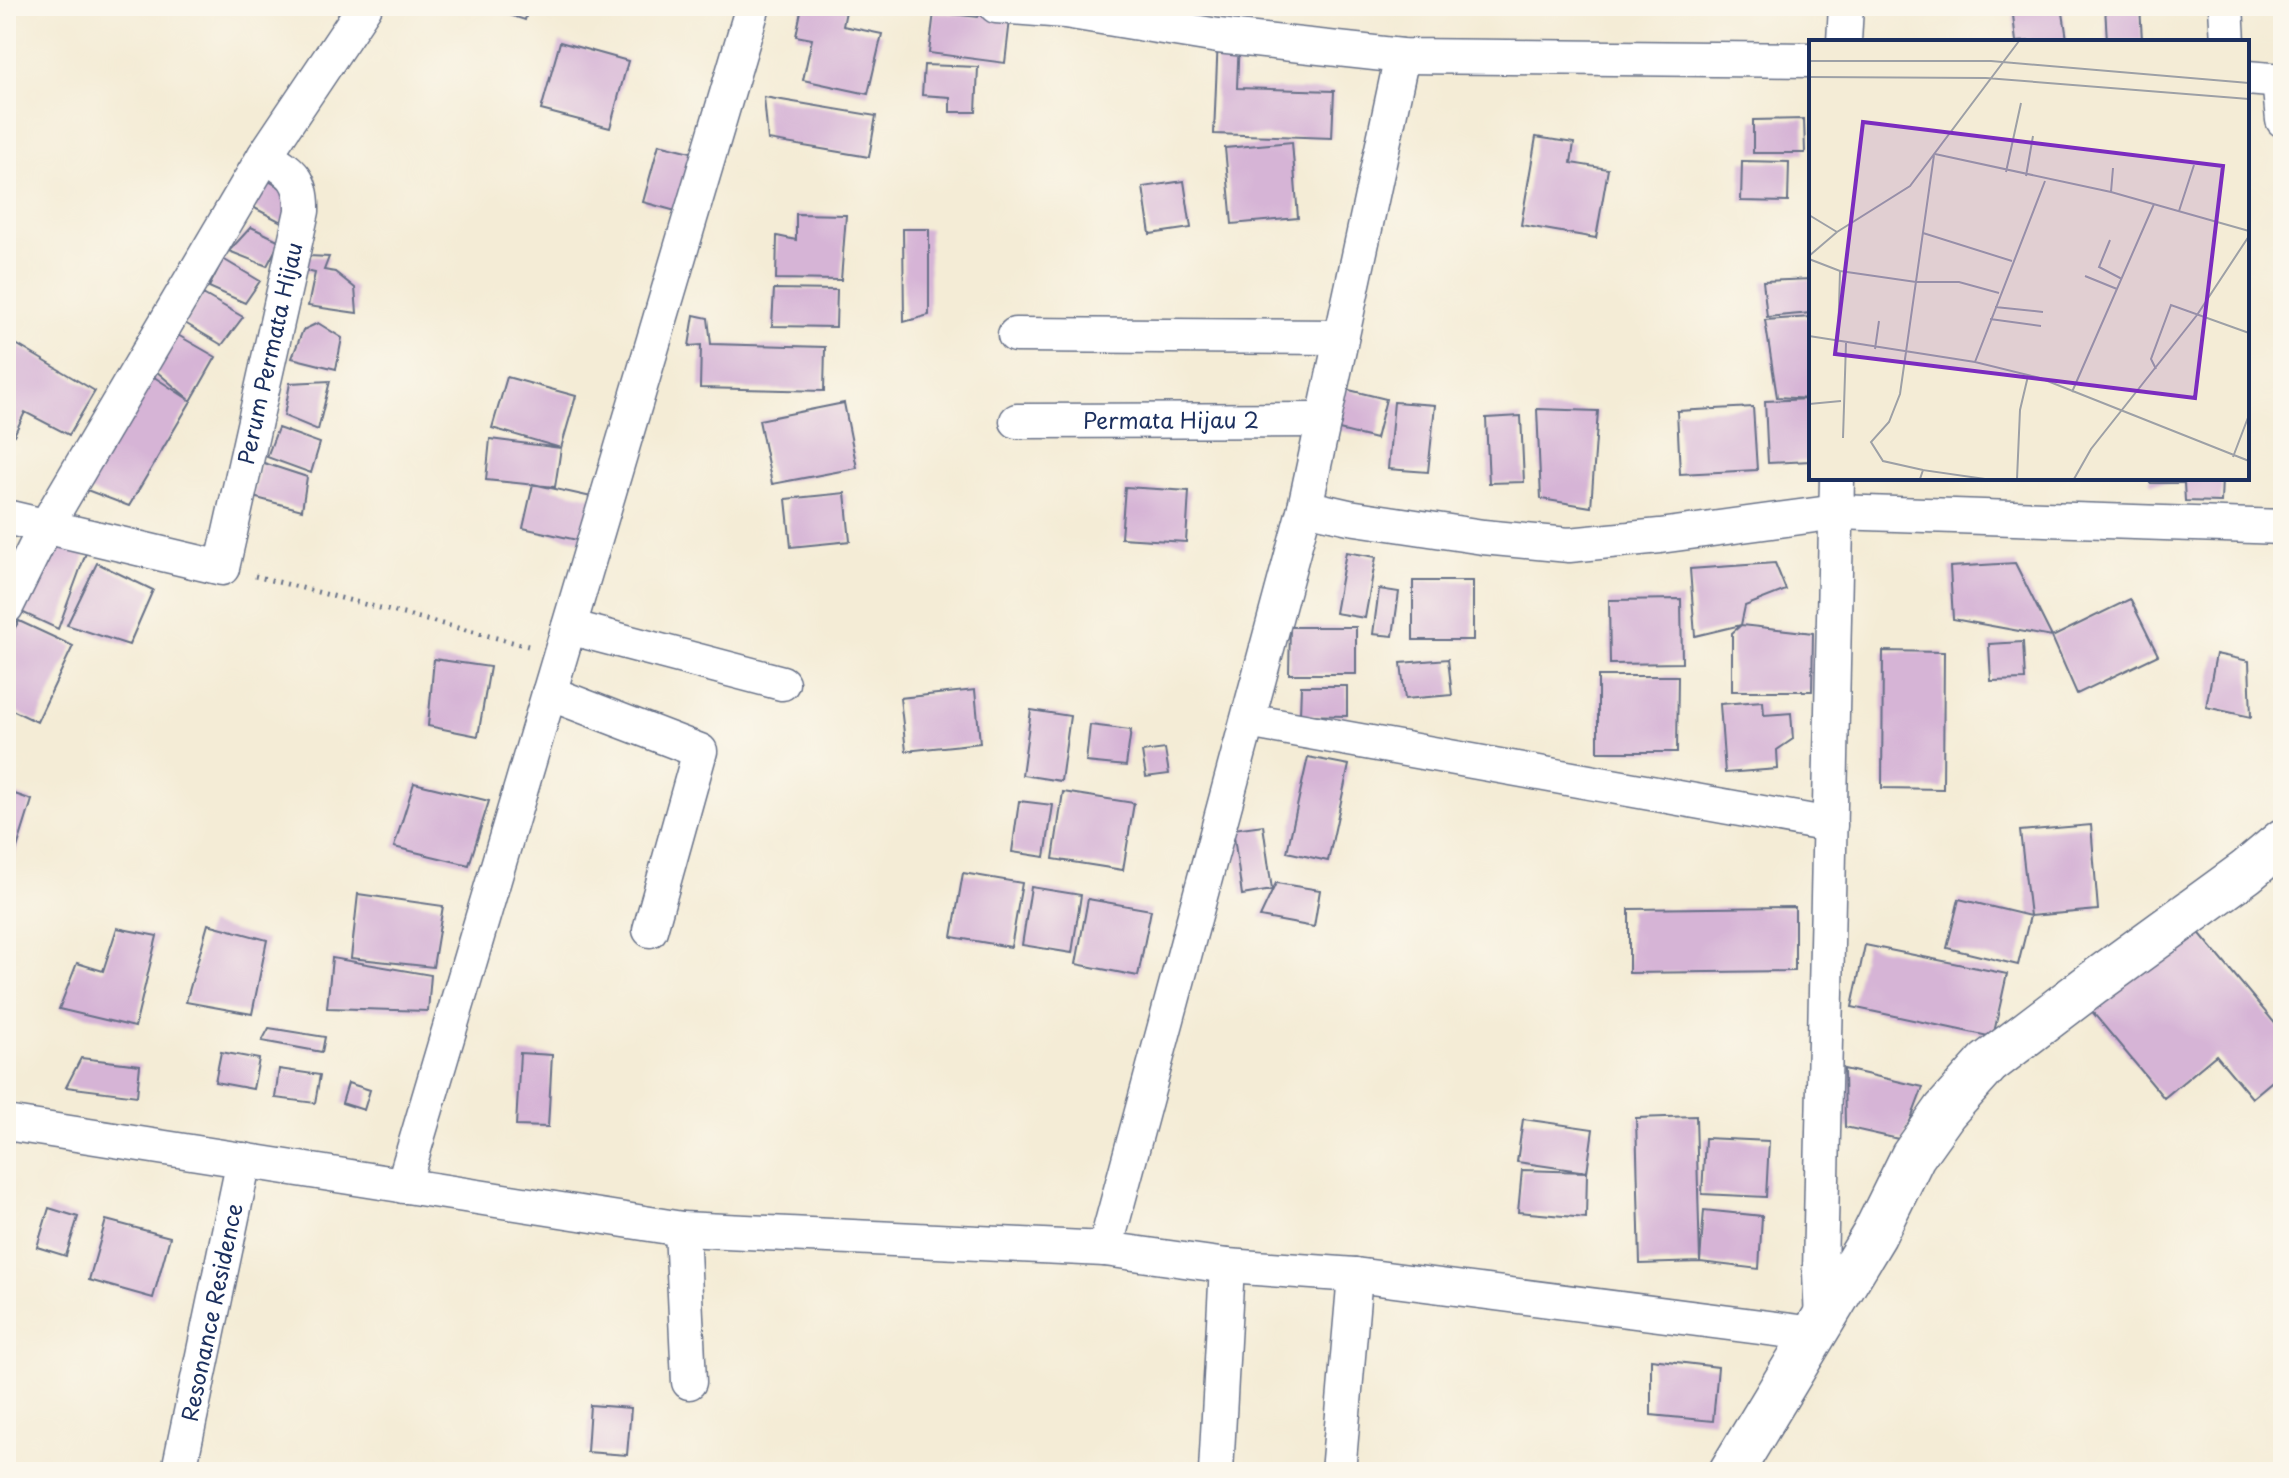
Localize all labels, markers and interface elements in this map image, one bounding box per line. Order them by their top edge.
inset map [1809,40,2249,480]
street label: Perum Permata Hijau [228,239,310,467]
street label: Permata Hijau 2 [1083,402,1259,436]
street label: Resonance Residence [172,1200,250,1424]

